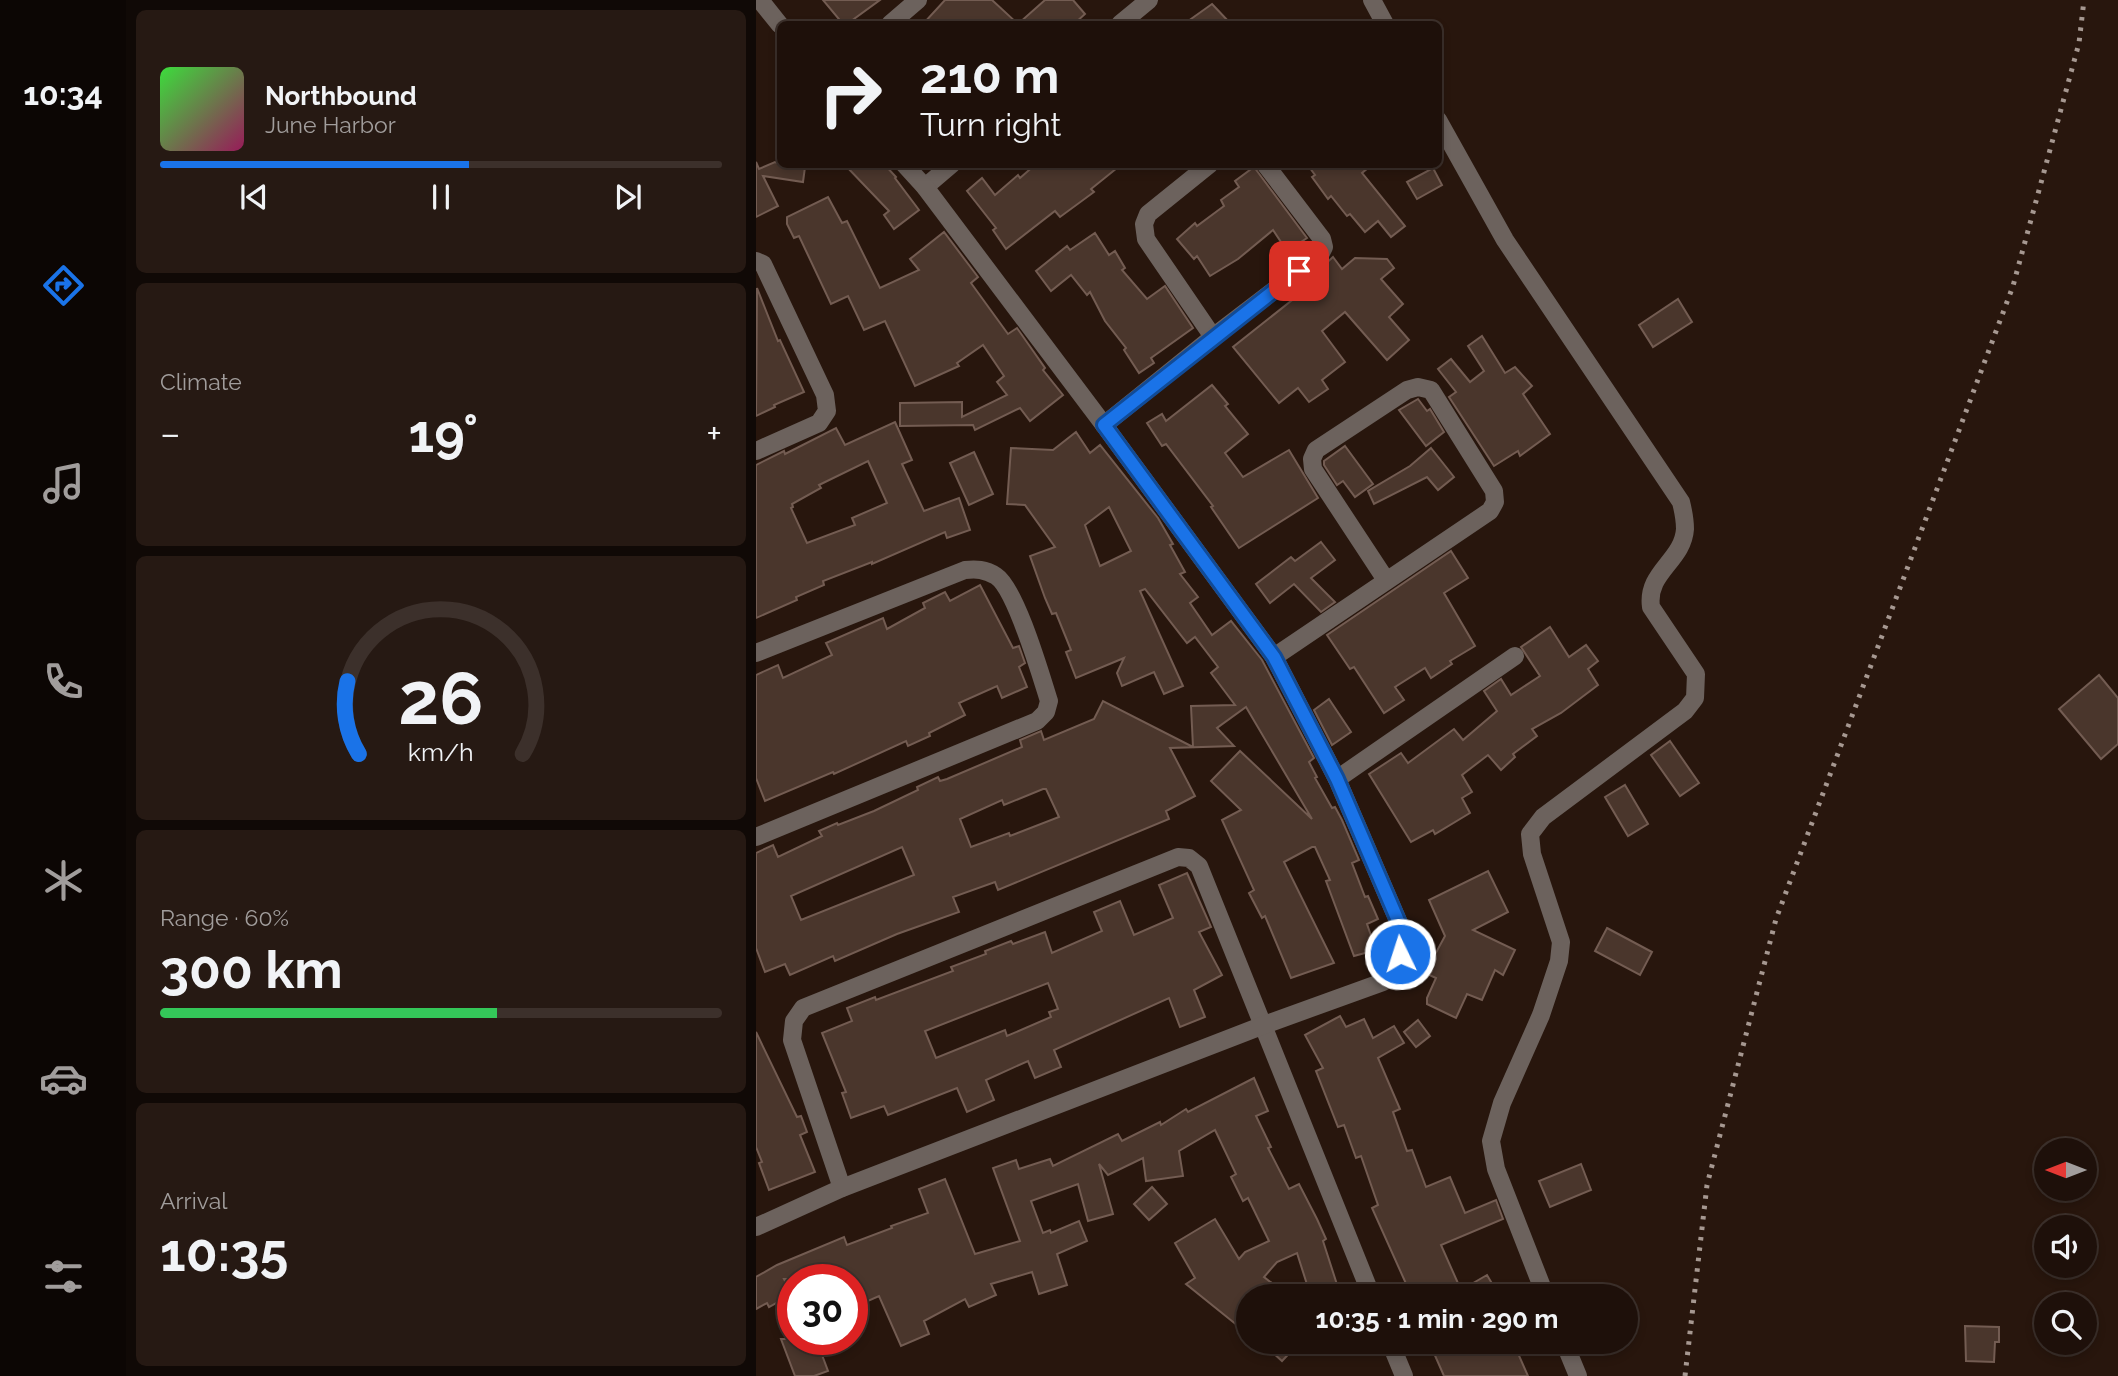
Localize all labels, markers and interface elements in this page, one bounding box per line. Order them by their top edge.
text: 210 m [920,47,1059,104]
icon: right [805,49,896,140]
text: 10:34 [23,75,103,112]
text: Northbound [265,81,417,111]
text: Turn right [920,106,1061,143]
text: June Harbor [265,111,396,138]
icon: previous [235,178,273,216]
icon: pause [422,178,460,216]
icon: next [609,178,647,216]
pin [1269,241,1329,301]
icon: arrive [1280,252,1318,290]
icon: directions [39,261,88,310]
text: Climate [160,368,242,395]
text: 19° [409,403,478,464]
text: − [160,411,180,456]
text: + [706,411,722,456]
icon: music [39,459,88,508]
text: 26 [398,656,484,741]
icon: phone [39,657,88,706]
text: km/h [408,737,474,767]
icon: climate [39,856,88,905]
text: Range · 60% [160,904,289,931]
position arrow [1363,917,1437,991]
text: 300 km [160,939,343,1000]
icon: car [39,1054,88,1103]
north arrow [2034,1138,2096,1200]
map controls [2034,1138,2097,1355]
text: Arrival [160,1187,227,1214]
button: sound [2034,1215,2097,1278]
text: 10:35 [160,1222,288,1283]
icon: filters [39,1252,88,1301]
speed limit sign: 30 [777,1264,868,1355]
button: search [2034,1292,2097,1355]
text: 10:35 · 1 min · 290 m [1316,1304,1558,1334]

